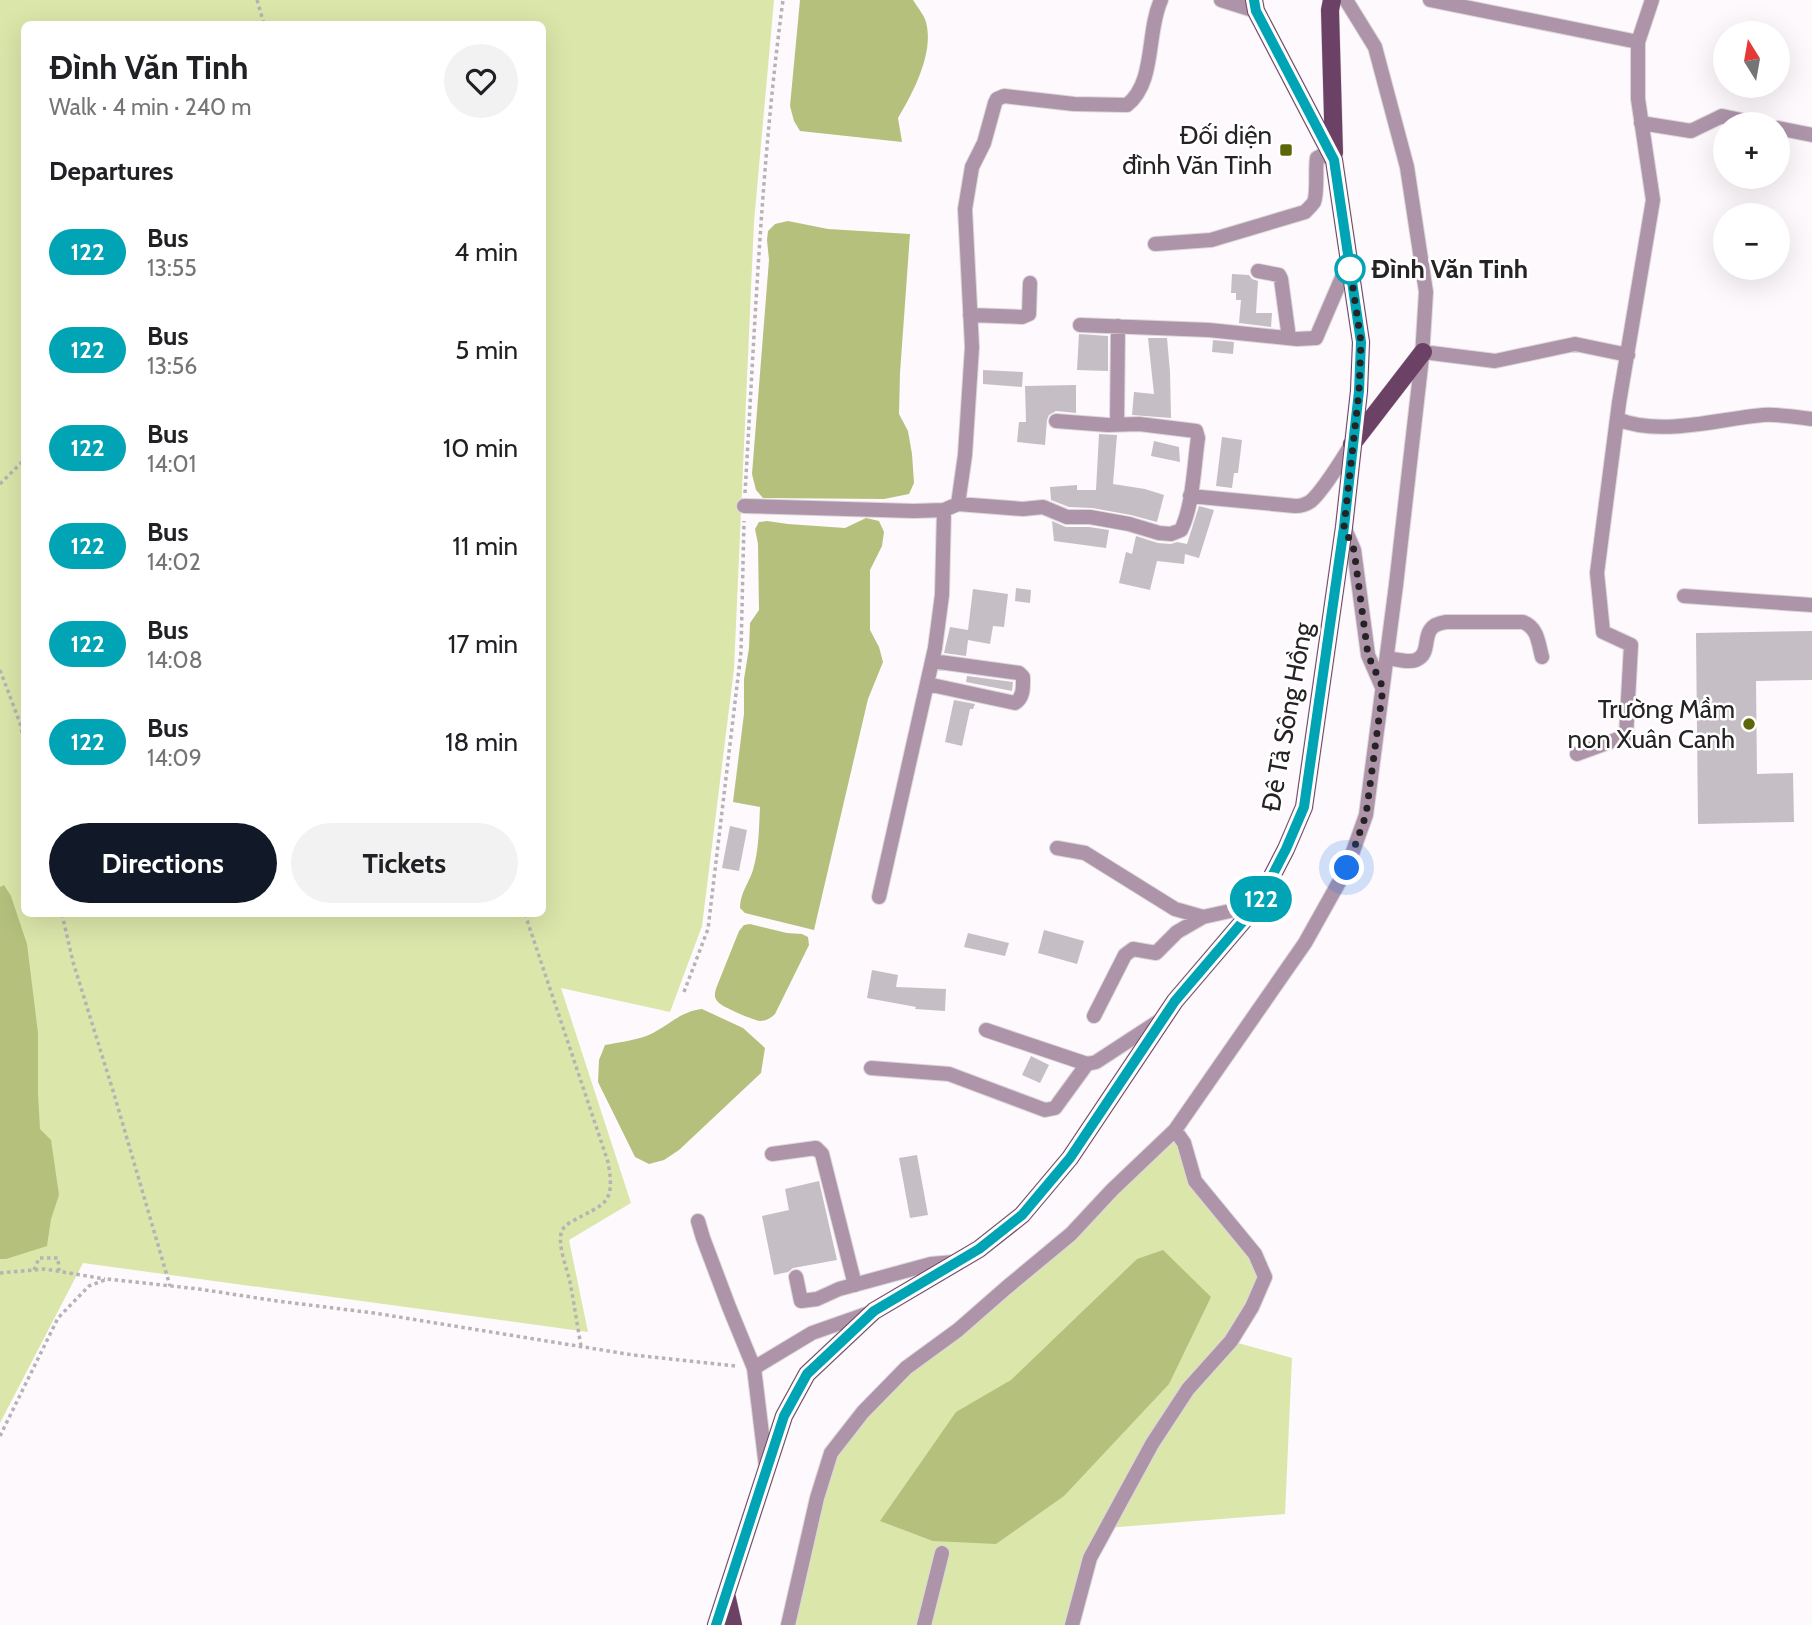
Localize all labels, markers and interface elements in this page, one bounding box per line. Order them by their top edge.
north arrow [1713,21,1790,98]
map controls [1713,21,1790,280]
button: heart [444,44,518,118]
text: Đình Văn Tinh [49,47,248,87]
text: Walk · 4 min · 240 m [49,93,251,121]
button: + [1713,112,1790,189]
place label: Đối diện đình Văn Tinh [1122,119,1272,181]
marker: Đối diện đình Văn Tinh [1278,142,1294,158]
text: Departures [49,155,173,187]
button: − [1713,203,1790,280]
text: Bus [147,222,188,254]
text: 4 min [454,236,518,268]
text: 122 [70,237,105,266]
place label: Đình Văn Tinh [1371,253,1528,285]
text: 13:55 [147,254,197,282]
marker: Đình Văn Tinh [1335,254,1365,284]
text: Bus [147,320,188,352]
text: 5 min [455,334,518,366]
text: 122 [70,335,105,364]
text: 13:56 [147,352,197,380]
text: Bus [147,418,188,450]
text: 10 min [443,432,518,464]
text: 122 [70,433,105,462]
text: 14:01 [147,450,196,478]
text: Bus [147,516,188,548]
text: 11 min [452,530,518,562]
text: 122 [70,531,105,560]
text: 14:02 [147,548,201,576]
text: Bus [147,614,188,646]
street label: Đê Tả Sông Hồng [1255,619,1320,814]
text: 17 min [448,628,518,660]
text: 122 [70,629,105,658]
text: 14:08 [147,646,203,674]
place label: Trường Mầm non Xuân Canh [1567,693,1735,755]
text: Bus [147,712,188,744]
marker: Trường Mầm non Xuân Canh [1741,716,1757,732]
text: 18 min [445,726,518,758]
text: 122 [70,727,105,756]
text: 14:09 [147,744,202,772]
button: Directions [49,823,277,903]
button: Tickets [291,823,518,903]
your location [1329,850,1364,885]
line badge: 122 [1221,876,1301,922]
text: 122 [1244,884,1278,913]

